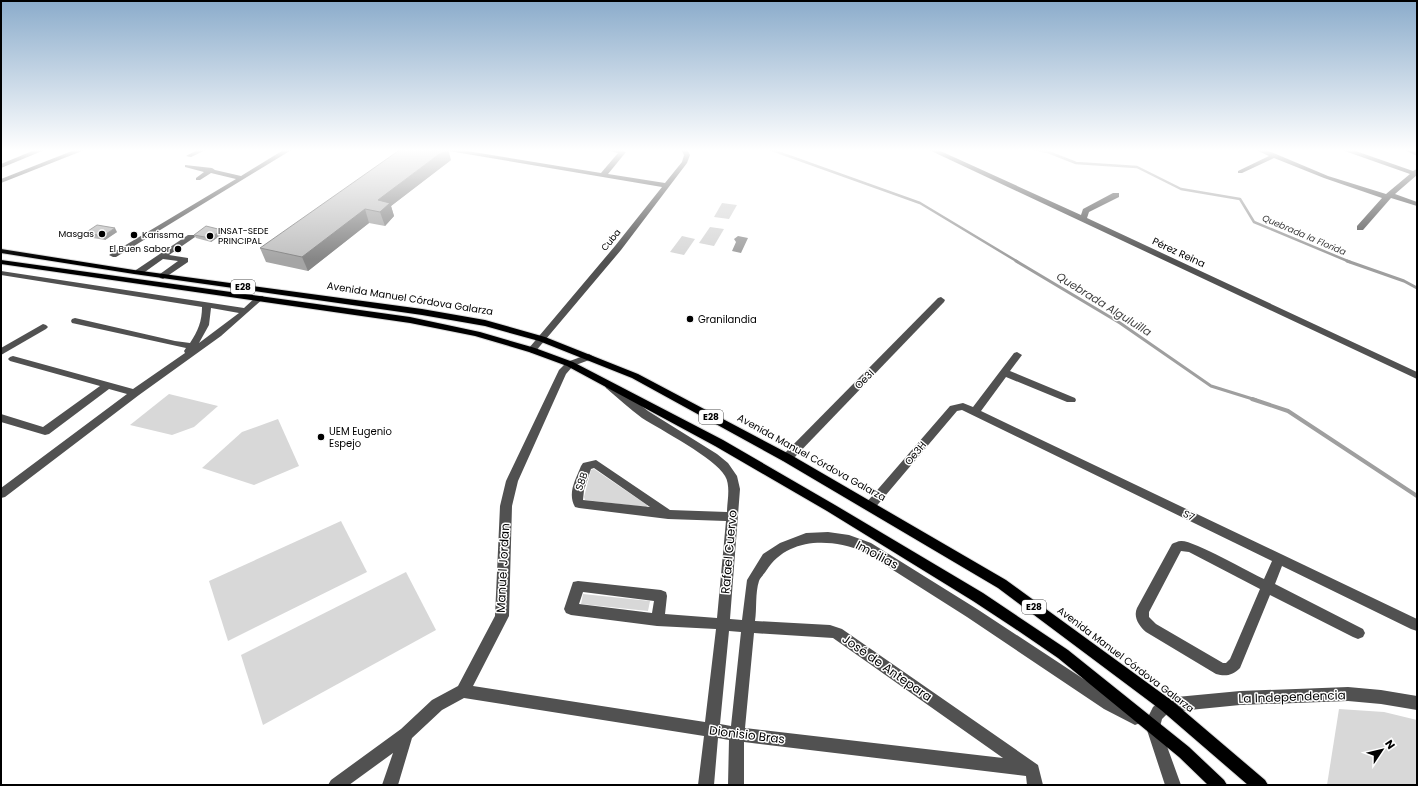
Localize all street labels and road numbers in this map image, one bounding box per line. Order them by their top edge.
street label: Cuba [599,227,623,253]
street label: Pérez Reina [1150,234,1208,271]
street label: Avenida Manuel Córdova Galarza [326,278,494,319]
road number: E28 [231,280,255,294]
street label: Oe3I [851,366,878,393]
road number: E28 [699,410,723,424]
street label: Avenida Manuel Córdova Galarza [735,410,889,505]
street label: Oe3H [901,438,930,468]
street label: S8B [571,470,592,492]
street label: S7 [1180,506,1198,525]
street label: Rafael Cuervo [716,509,741,595]
street label: Manuel Jordan [492,523,513,613]
street label: Imoilias [853,536,902,573]
road number: E28 [1022,600,1046,614]
street label: Avenida Manuel Córdova Galarza [1054,603,1197,716]
street label: José de Antepara [839,630,936,705]
street label: La Independencia [1238,686,1346,707]
street label: Dionisio Bras [708,721,786,748]

